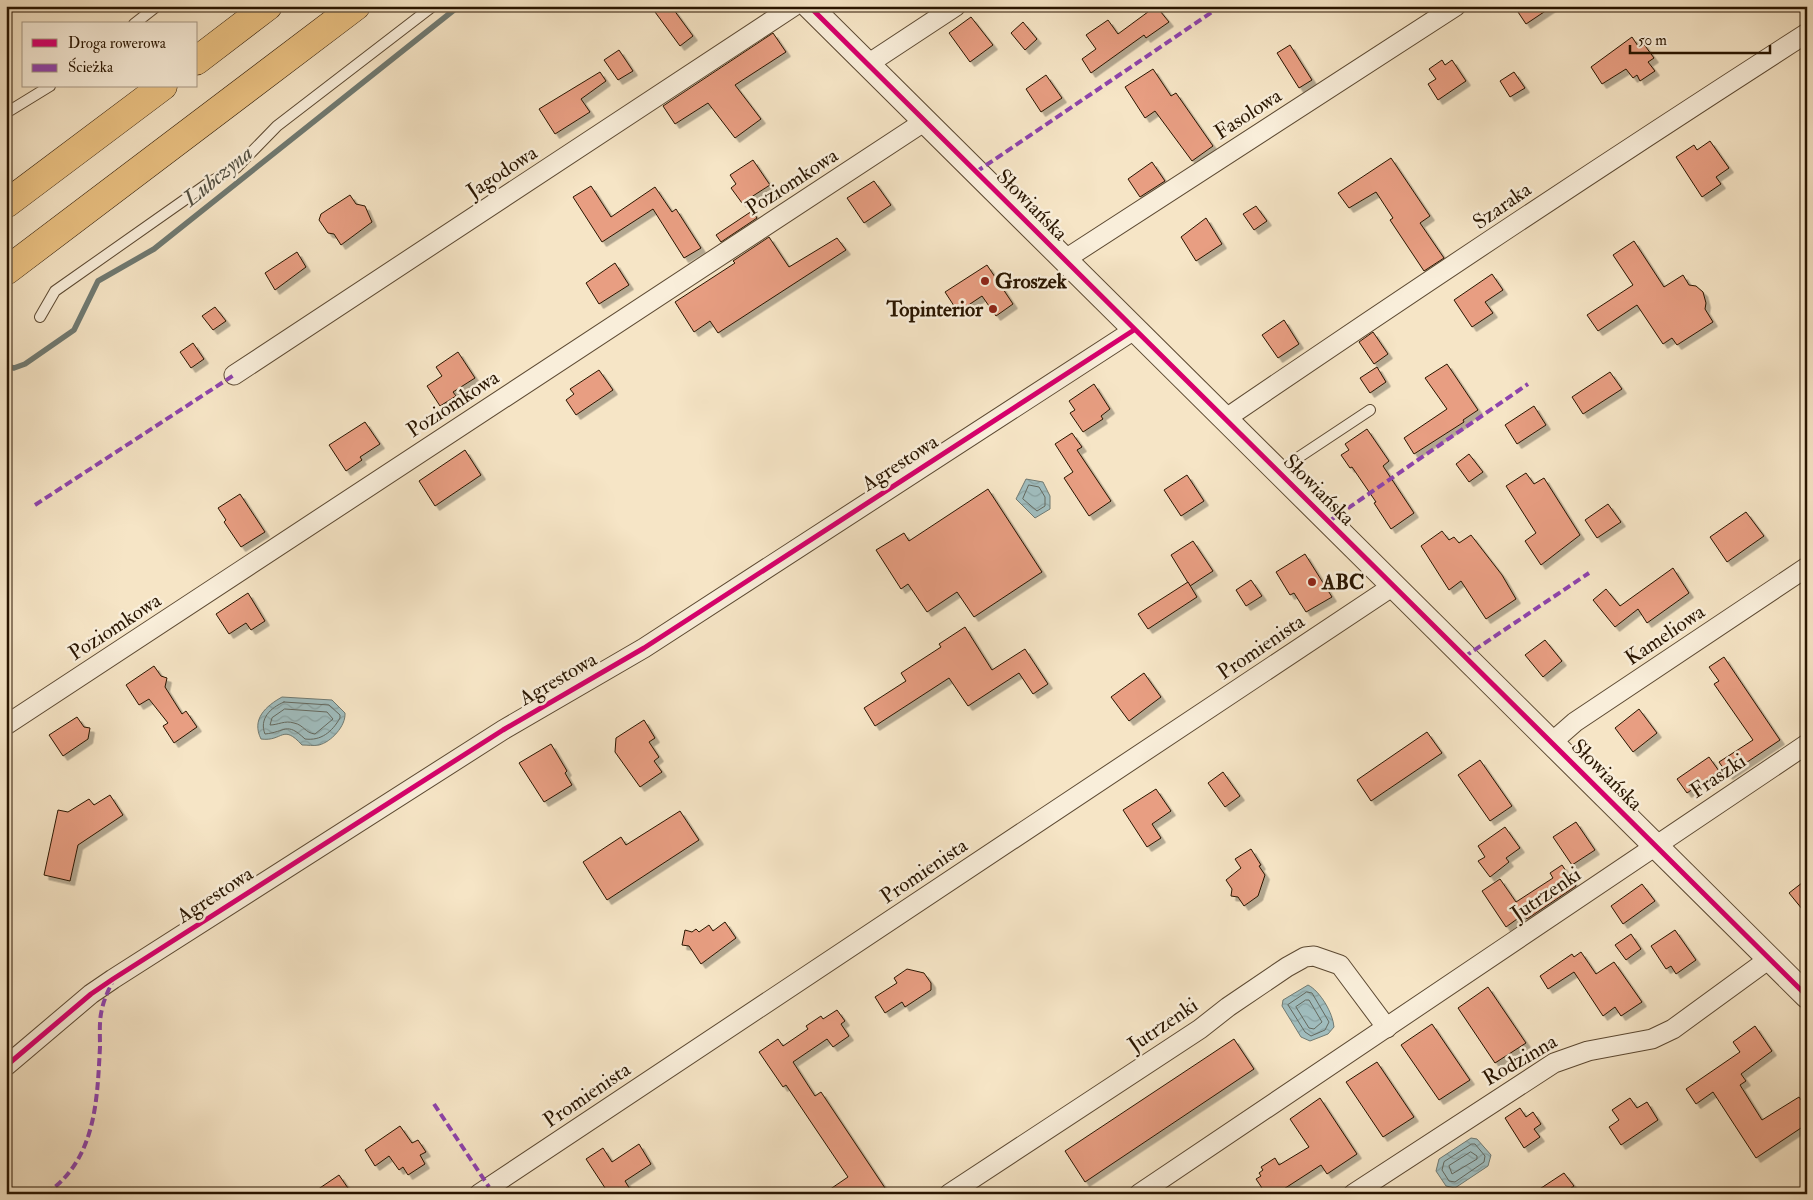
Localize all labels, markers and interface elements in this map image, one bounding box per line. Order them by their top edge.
legend [22,22,198,88]
scale bar [1630,22,1770,54]
text: 50 m [1638,31,1667,50]
text: Droga rowerowa [68,34,167,53]
text: Ścieżka [68,57,114,77]
street label: Fasolowa [1209,82,1287,146]
water label: Lubczyna [177,139,259,213]
street label: Jagodowa [461,139,543,205]
street label: Poziomkowa [741,142,844,222]
street label: Słowiańska [990,163,1074,247]
street label: Szaraka [1467,176,1537,236]
place label: Groszek [995,268,1068,295]
marker: Groszek [979,275,991,287]
place label: Topinterior [885,296,984,323]
marker: Topinterior [987,303,999,315]
street label: Poziomkowa [402,364,505,444]
street label: Agrestowa [856,428,944,498]
street label: Słowiańska [1277,448,1361,532]
place label: ABC [1321,569,1364,596]
marker: ABC [1306,576,1318,588]
street label: Poziomkowa [64,587,167,667]
street label: Kameliowa [1620,598,1710,672]
street label: Promienista [1212,608,1310,686]
street label: Agrestowa [513,646,602,713]
street label: Słowiańska [1565,733,1649,817]
street label: Fraszki [1685,747,1752,805]
street label: Promienista [875,832,973,910]
street label: Agrestowa [171,860,259,930]
street label: Jutrzenki [1505,861,1587,928]
street label: Jutrzenki [1122,992,1204,1059]
street label: Rodzinna [1478,1028,1562,1092]
street label: Promienista [538,1056,636,1134]

